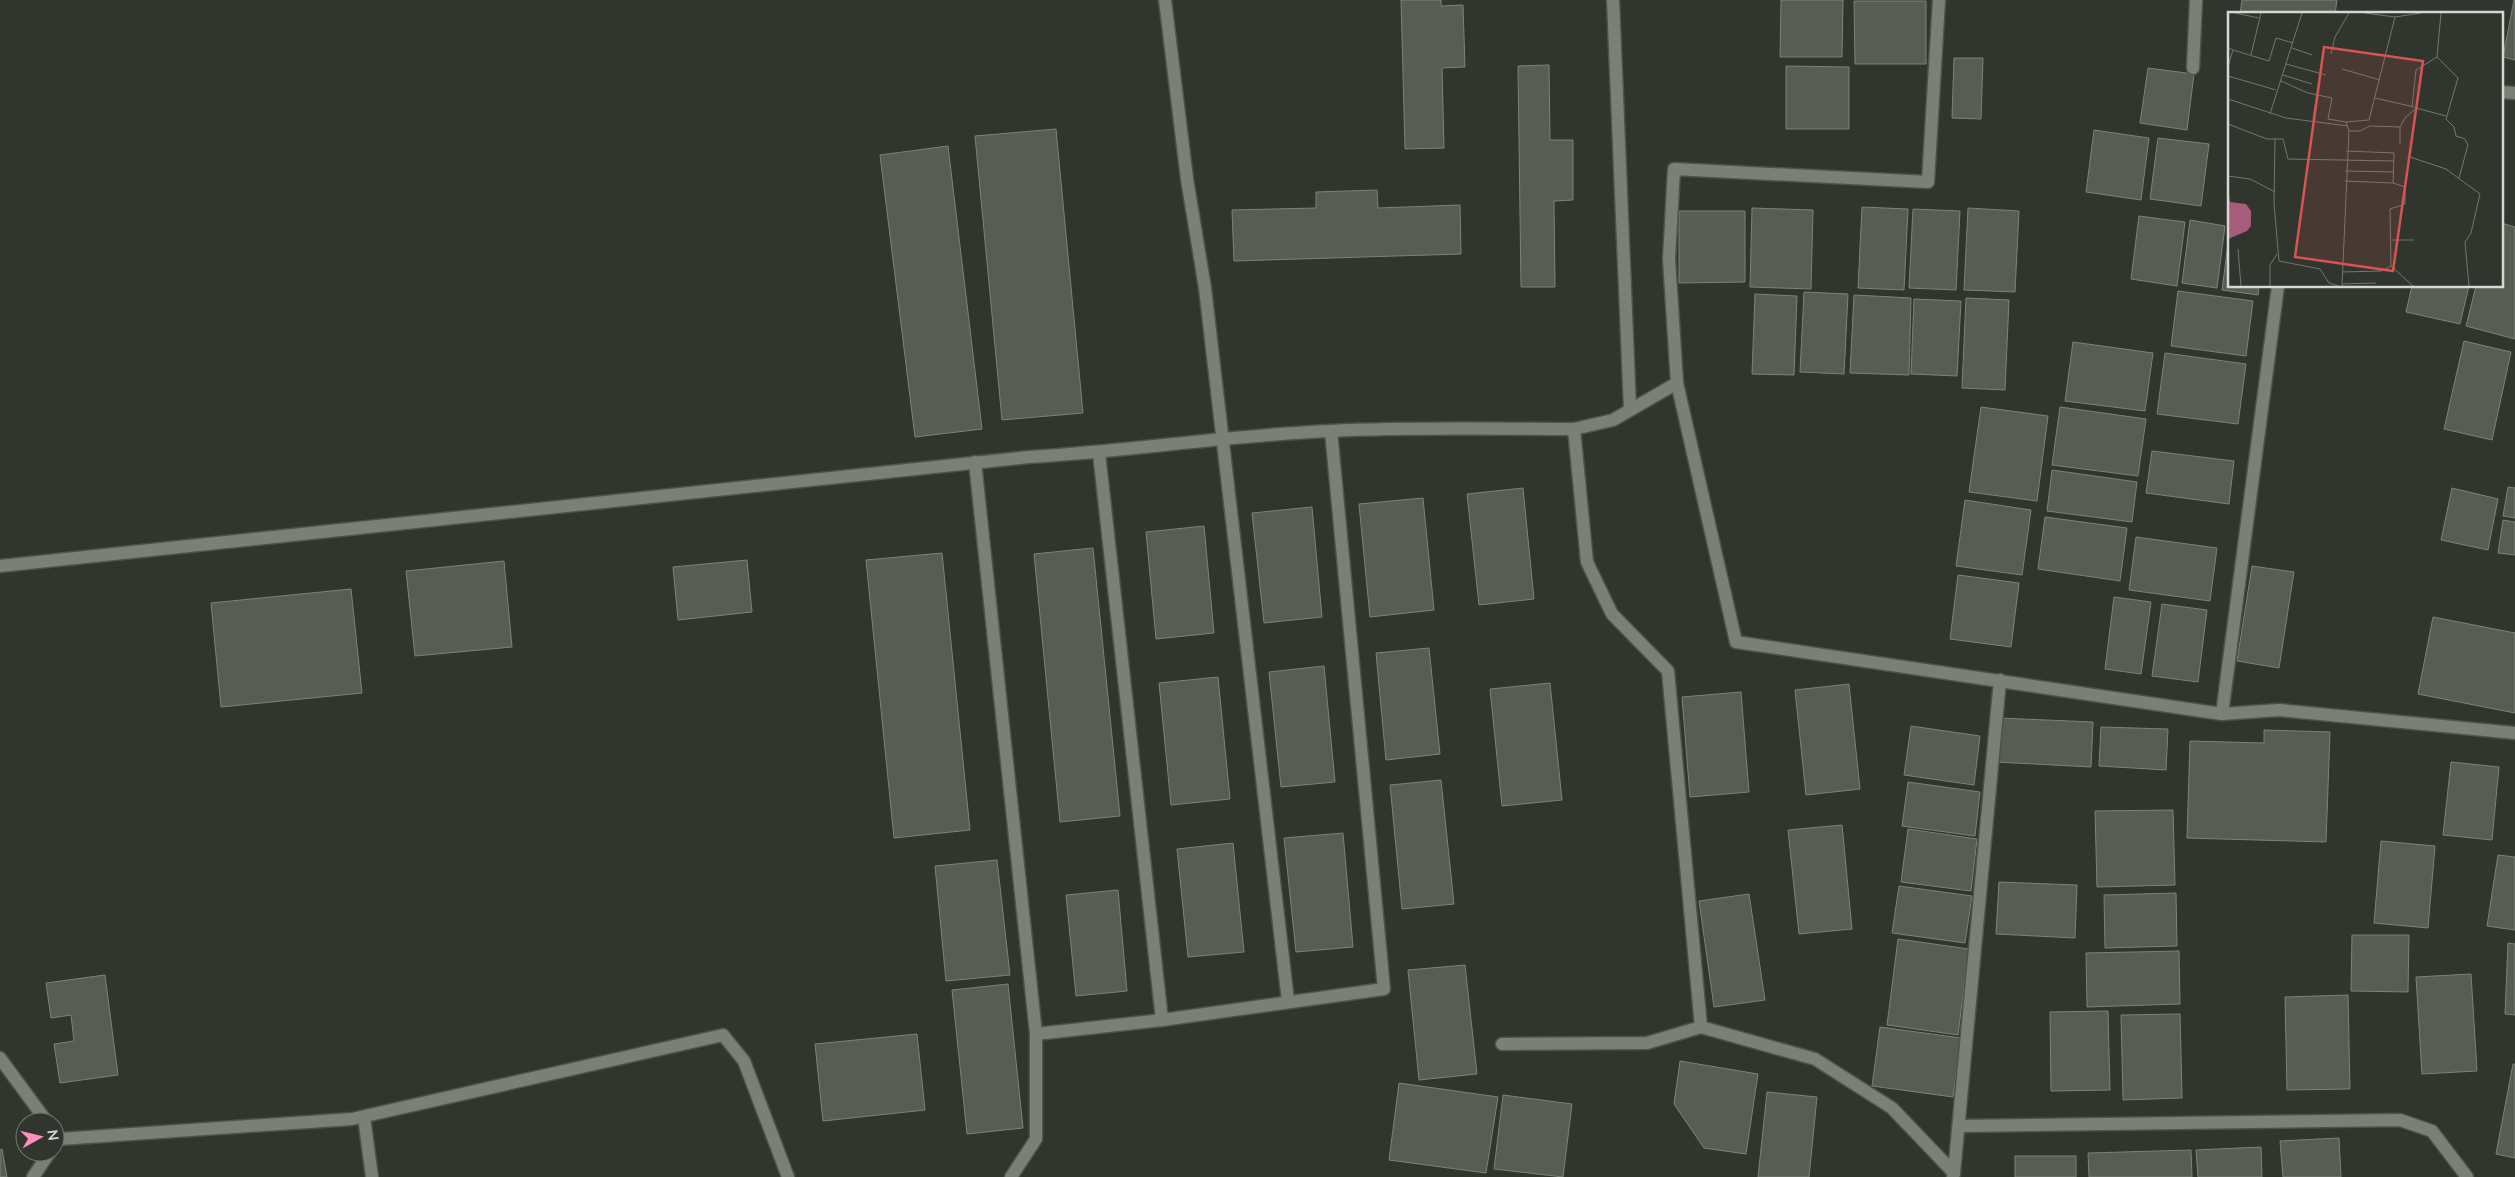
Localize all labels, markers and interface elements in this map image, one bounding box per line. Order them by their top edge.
inset map [2228,12,2502,288]
north arrow [15,1112,65,1162]
text: N [44,1129,63,1142]

